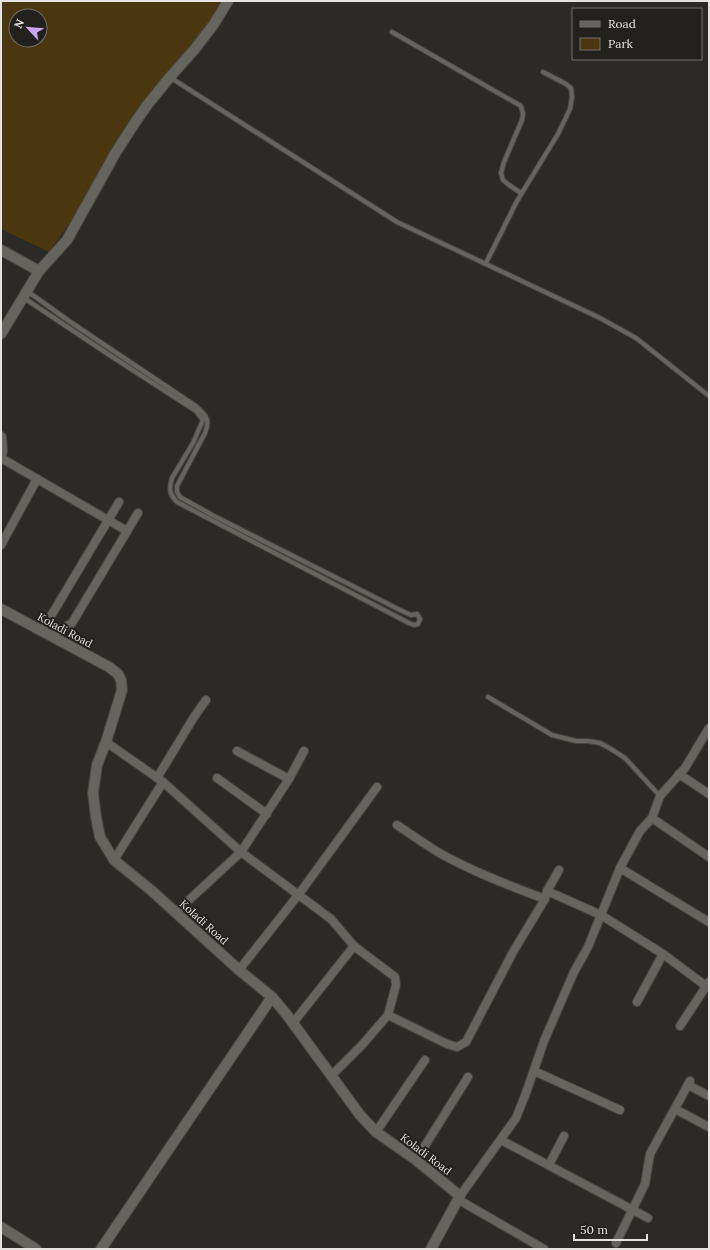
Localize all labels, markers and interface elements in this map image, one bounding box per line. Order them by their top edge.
north arrow [8,8,48,48]
legend [572,8,702,60]
text: N [11,16,27,31]
text: Road [608,16,636,31]
text: Park [608,36,634,51]
street label: Koladi Road [35,610,95,651]
street label: Koladi Road [177,897,231,948]
street label: Koladi Road [398,1130,455,1178]
scale bar [574,1216,647,1242]
text: 50 m [580,1222,608,1237]

